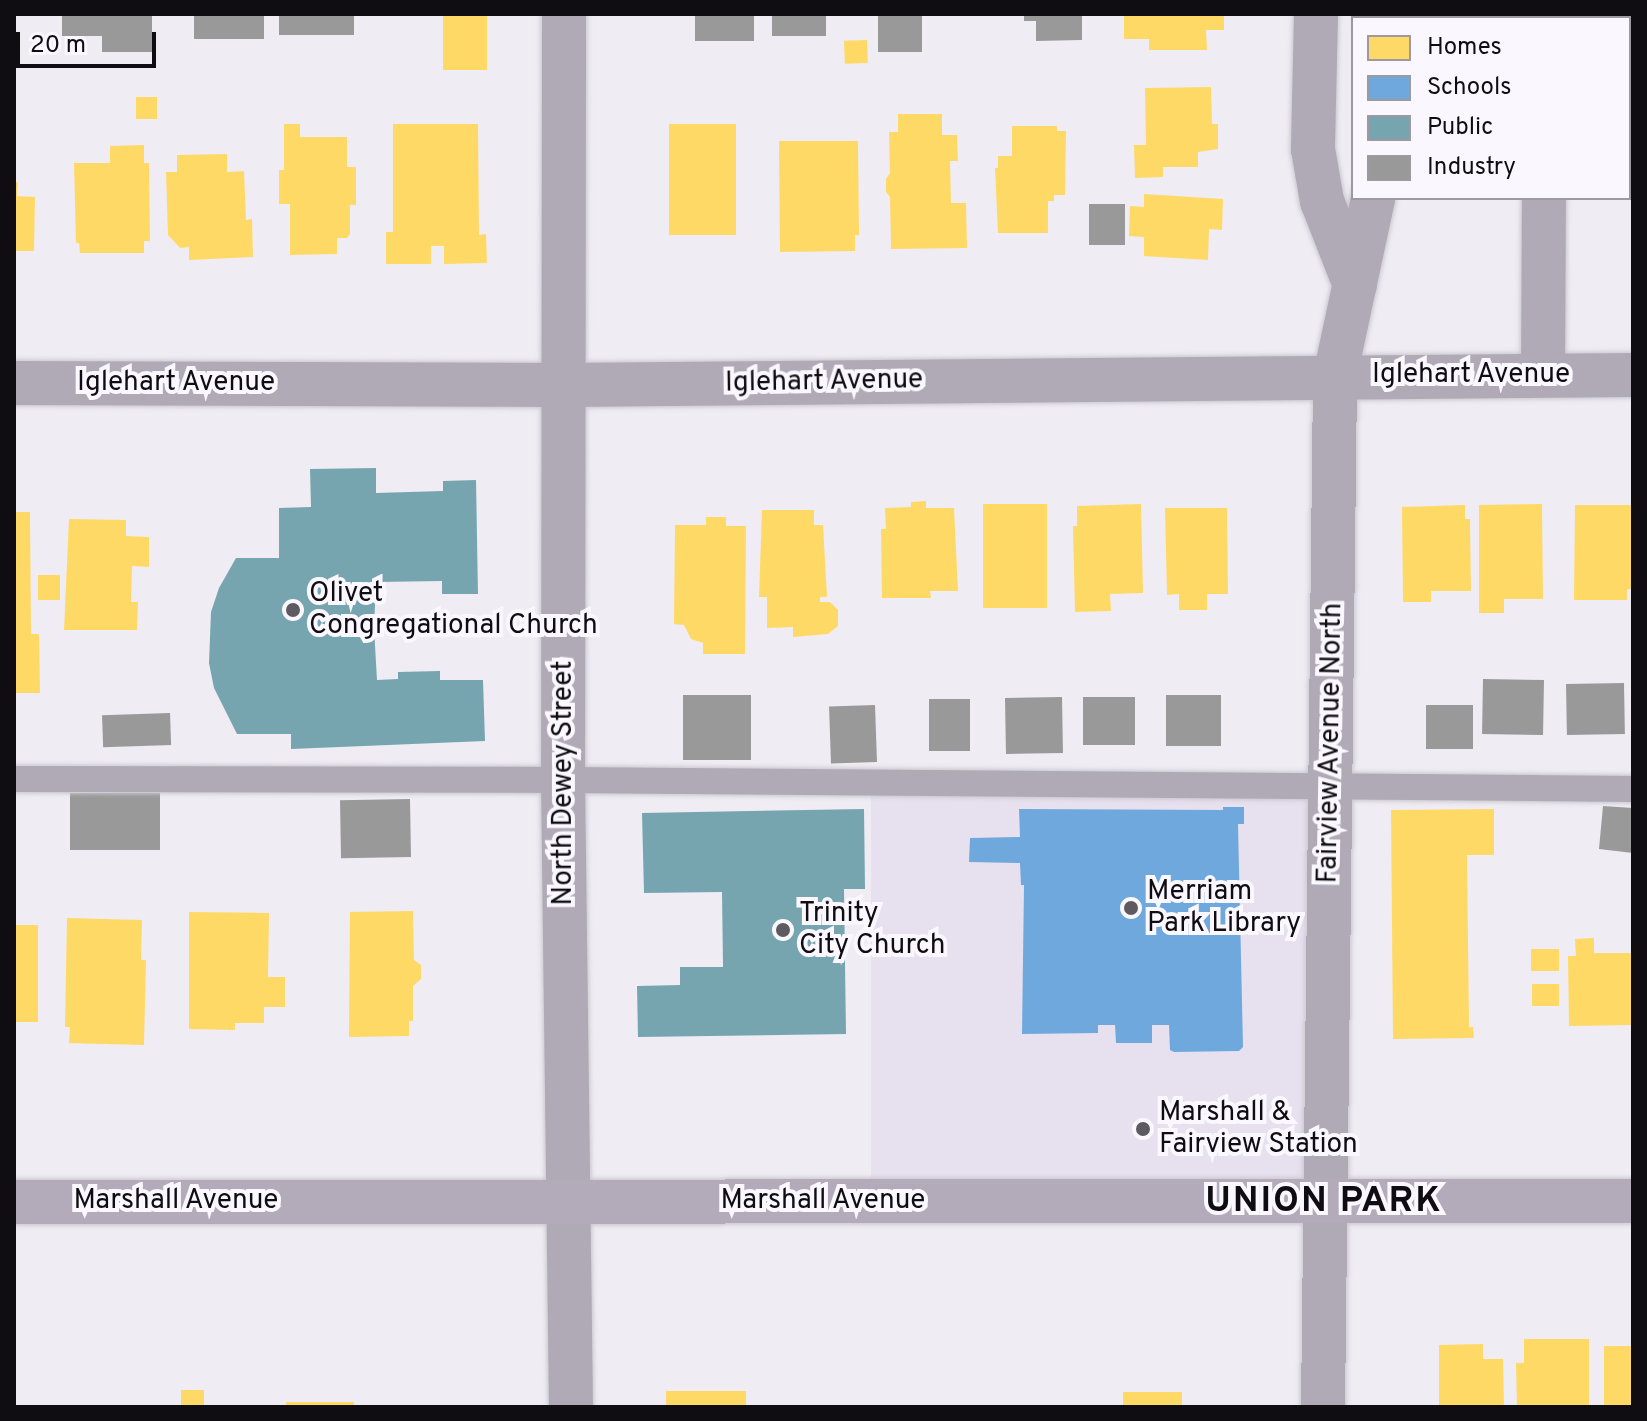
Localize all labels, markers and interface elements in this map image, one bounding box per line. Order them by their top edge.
scale bar [20,16,160,66]
legend [1351,16,1631,200]
text: 20 m [30,31,86,61]
text: Homes [1427,33,1502,63]
text: Schools [1427,73,1512,103]
text: Public [1427,113,1493,143]
text: Industry [1427,153,1516,183]
street label: Iglehart Avenue [1371,358,1571,392]
street label: Iglehart Avenue [724,363,924,401]
street label: Iglehart Avenue [76,366,276,400]
place label: Olivet Congregational Church [309,577,598,643]
marker: Olivet Congregational Church [284,601,302,619]
street label: Fairview Avenue North [1312,602,1350,884]
street label: North Dewey Street [547,660,581,906]
place label: Merriam Park Library [1147,875,1301,941]
place label: Trinity City Church [799,897,945,963]
marker: Merriam Park Library [1122,899,1140,917]
marker: Trinity City Church [774,921,792,939]
place label: Marshall & Fairview Station [1159,1096,1358,1162]
marker: Marshall & Fairview Station [1134,1120,1152,1138]
district label: UNION PARK [1205,1181,1443,1225]
street label: Marshall Avenue [73,1184,279,1218]
street label: Marshall Avenue [720,1184,926,1218]

